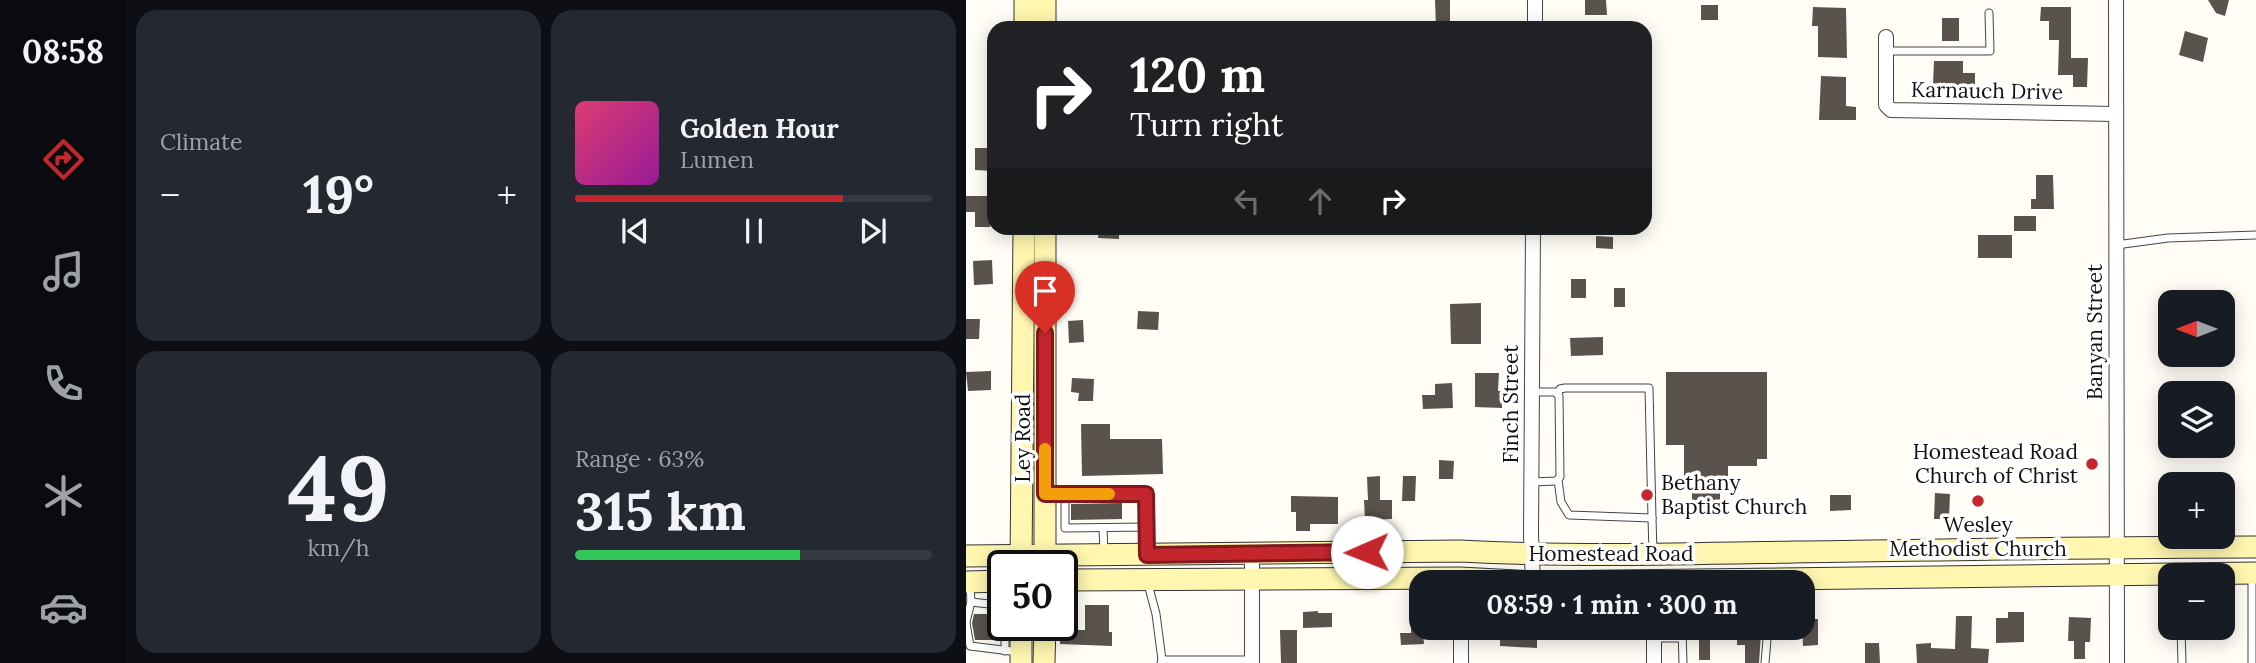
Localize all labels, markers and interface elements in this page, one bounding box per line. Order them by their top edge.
text: 08:58 [22,31,104,72]
text: 120 m [1130,43,1265,105]
icon: right [1015,49,1106,140]
street label: Karnauch Drive [1911,76,2063,105]
text: Turn right [1130,104,1283,145]
text: Golden Hour [680,112,839,145]
text: Climate [160,127,242,156]
icon: directions [39,135,88,184]
text: Lumen [680,145,754,174]
text: 19° [303,161,374,227]
text: − [160,171,180,219]
text: + [497,171,517,219]
icon: left [1228,182,1266,220]
icon: ahead [1301,182,1339,220]
icon: right [1374,182,1412,220]
icon: previous [616,212,654,250]
icon: pause [735,212,773,250]
icon: next [854,212,892,250]
icon: music [39,247,88,296]
pin [1015,261,1075,333]
street label: Banyan Street [2081,263,2108,400]
icon: arrive [1026,272,1064,310]
north arrow [2158,290,2235,368]
map controls [2158,290,2235,640]
street label: Finch Street [1497,344,1524,463]
icon: phone [39,359,88,408]
button: layers [2158,381,2235,458]
street label: Ley Road [1009,394,1036,482]
text: 49 [287,429,390,546]
place label: Homestead Road Church of Christ [1913,438,2079,489]
text: Range · 63% [575,444,704,473]
marker: Homestead Road Church of Christ [2084,456,2100,472]
place label: Bethany Baptist Church [1661,469,1807,520]
icon: climate [39,471,88,520]
button: + [2158,472,2235,549]
text: 315 km [575,478,746,544]
marker: Bethany Baptist Church [1639,487,1655,503]
marker: Wesley Methodist Church [1970,493,1986,509]
place label: Wesley Methodist Church [1889,511,2067,562]
position arrow [1330,515,1404,589]
text: km/h [307,533,370,562]
street label: Homestead Road [1528,540,1694,567]
speed limit sign: 50 [987,550,1078,641]
button: − [2158,563,2235,640]
icon: car [39,583,88,632]
text: 08:59 · 1 min · 300 m [1487,588,1737,621]

